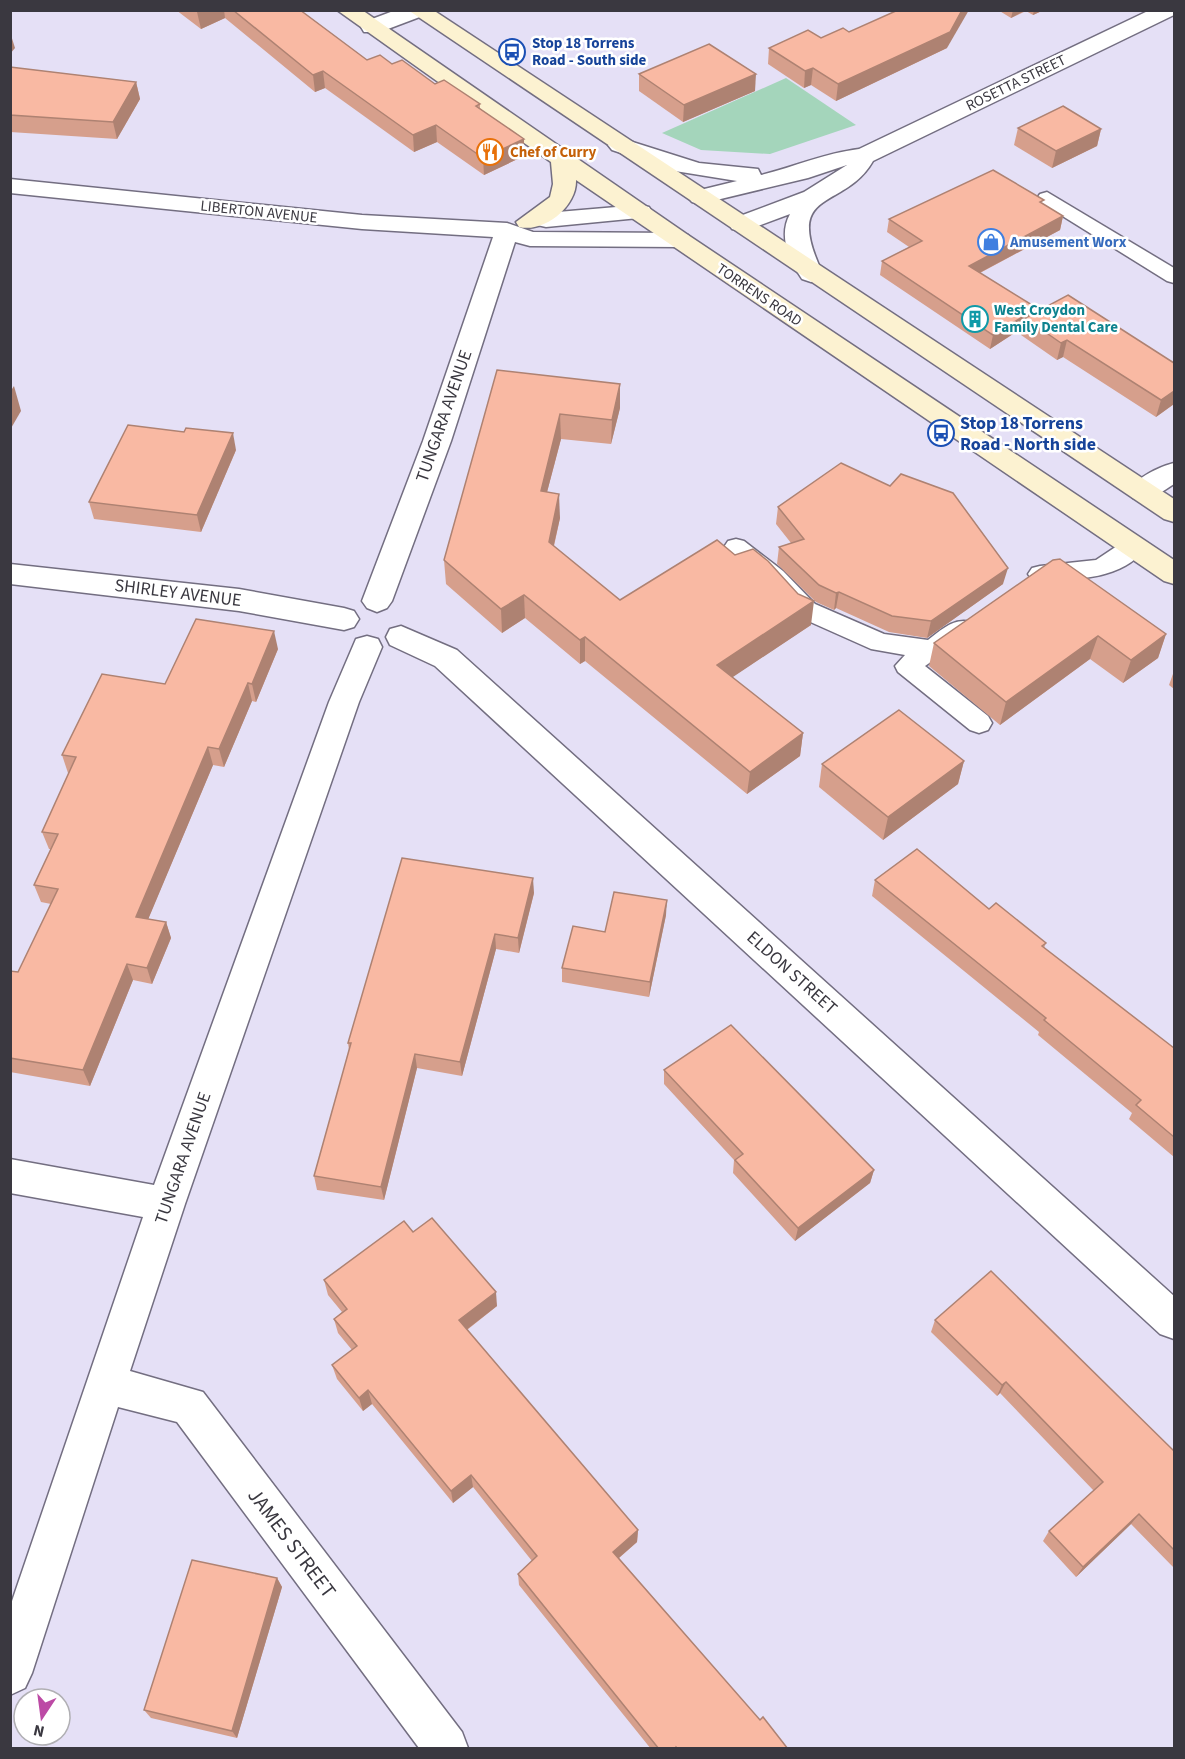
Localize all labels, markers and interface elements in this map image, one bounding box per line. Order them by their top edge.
place label: Stop 18 Torrens Road - South side [532,33,647,71]
bus stop icon: Stop 18 Torrens Road - South side [497,37,527,67]
street label: ROSETTA STREET [962,50,1070,116]
restaurant icon: Chef of Curry [475,137,505,167]
place label: Chef of Curry [510,142,597,163]
street label: LIBERTON AVENUE [199,195,319,229]
shop icon: Amusement Worx [976,227,1006,257]
place label: Amusement Worx [1009,232,1127,253]
street label: TORRENS ROAD [712,259,806,331]
place label: West Croydon Family Dental Care [994,300,1118,338]
building icon: West Croydon Family Dental Care [960,304,990,334]
street label: TUNGARA AVENUE [410,347,478,485]
place label: Stop 18 Torrens Road - North side [960,411,1096,457]
bus stop icon: Stop 18 Torrens Road - North side [926,418,956,448]
street label: SHIRLEY AVENUE [113,573,243,613]
street label: ELDON STREET [741,925,843,1021]
street label: TUNGARA AVENUE [149,1089,217,1227]
street label: JAMES STREET [241,1482,343,1604]
north arrow [12,1687,72,1747]
text: N [31,1719,47,1743]

